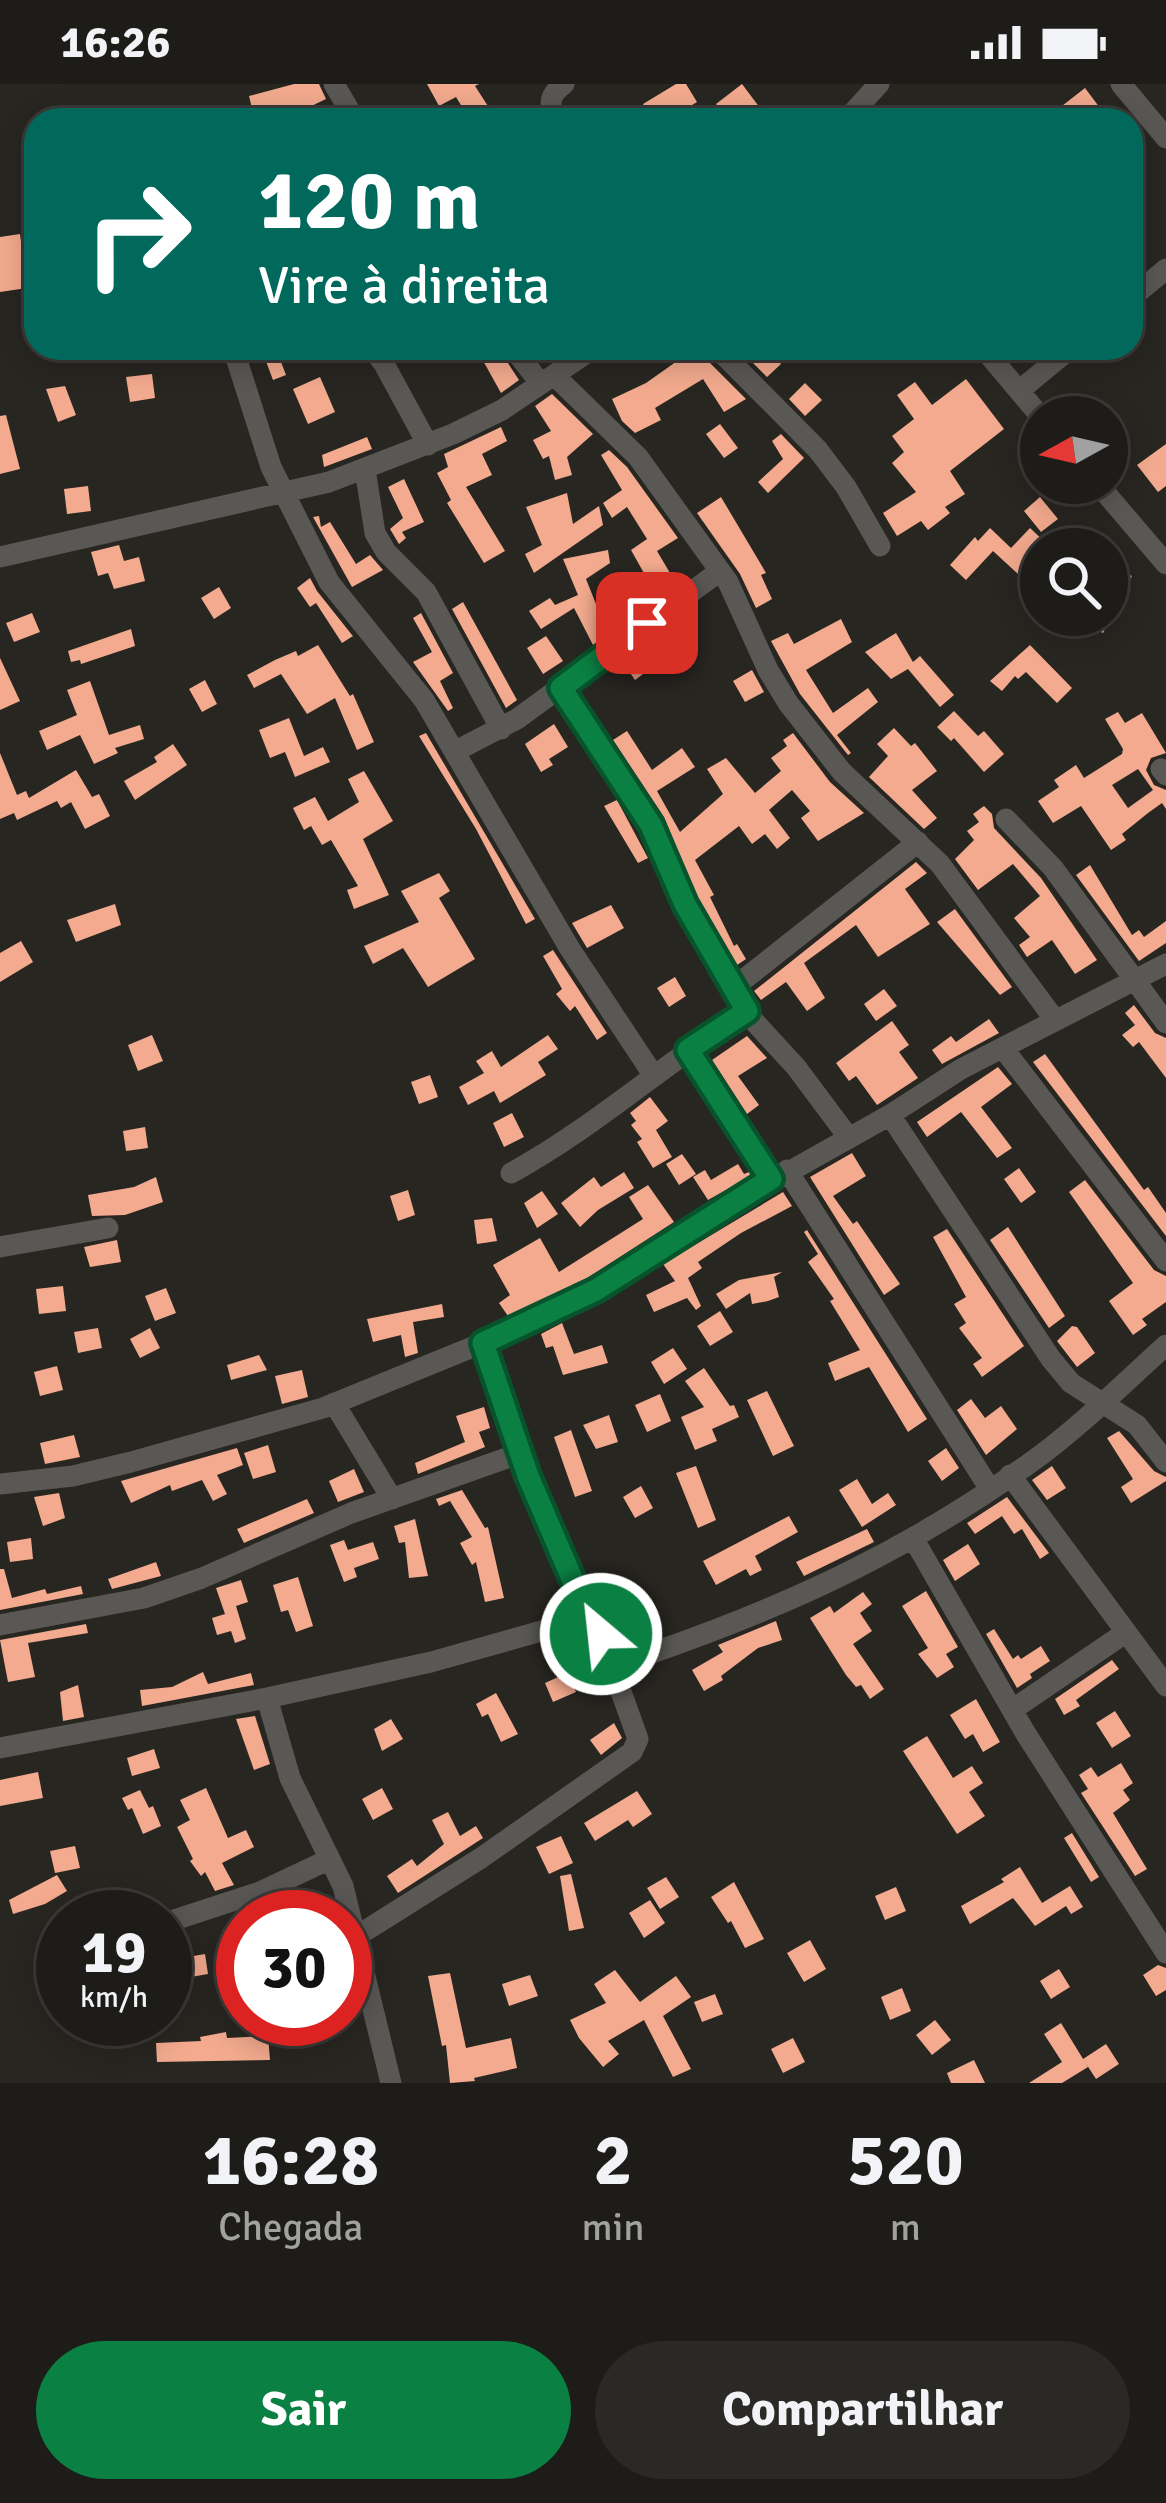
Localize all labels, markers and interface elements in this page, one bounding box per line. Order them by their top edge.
text: 16:26 [60,15,170,70]
text: 120 m [258,149,480,253]
icon: right [60,156,216,312]
text: Vire à direita [258,252,550,319]
north arrow [1020,396,1128,504]
map controls [1020,396,1128,636]
button: search [1020,528,1128,636]
pin [596,572,698,674]
icon: arrive [614,590,680,656]
position arrow [538,1571,664,1697]
speed limit sign: 30 [216,1890,372,2046]
text: 19 [82,1916,146,1990]
text: km/h [80,1979,148,2016]
text: 16:28 [202,2116,379,2205]
text: 2 [594,2116,632,2205]
text: 520 [847,2116,964,2205]
text: Chegada [218,2203,363,2251]
text: min [582,2203,645,2251]
text: m [890,2203,921,2251]
button: Sair [36,2341,571,2479]
button: Compartilhar [595,2341,1130,2479]

